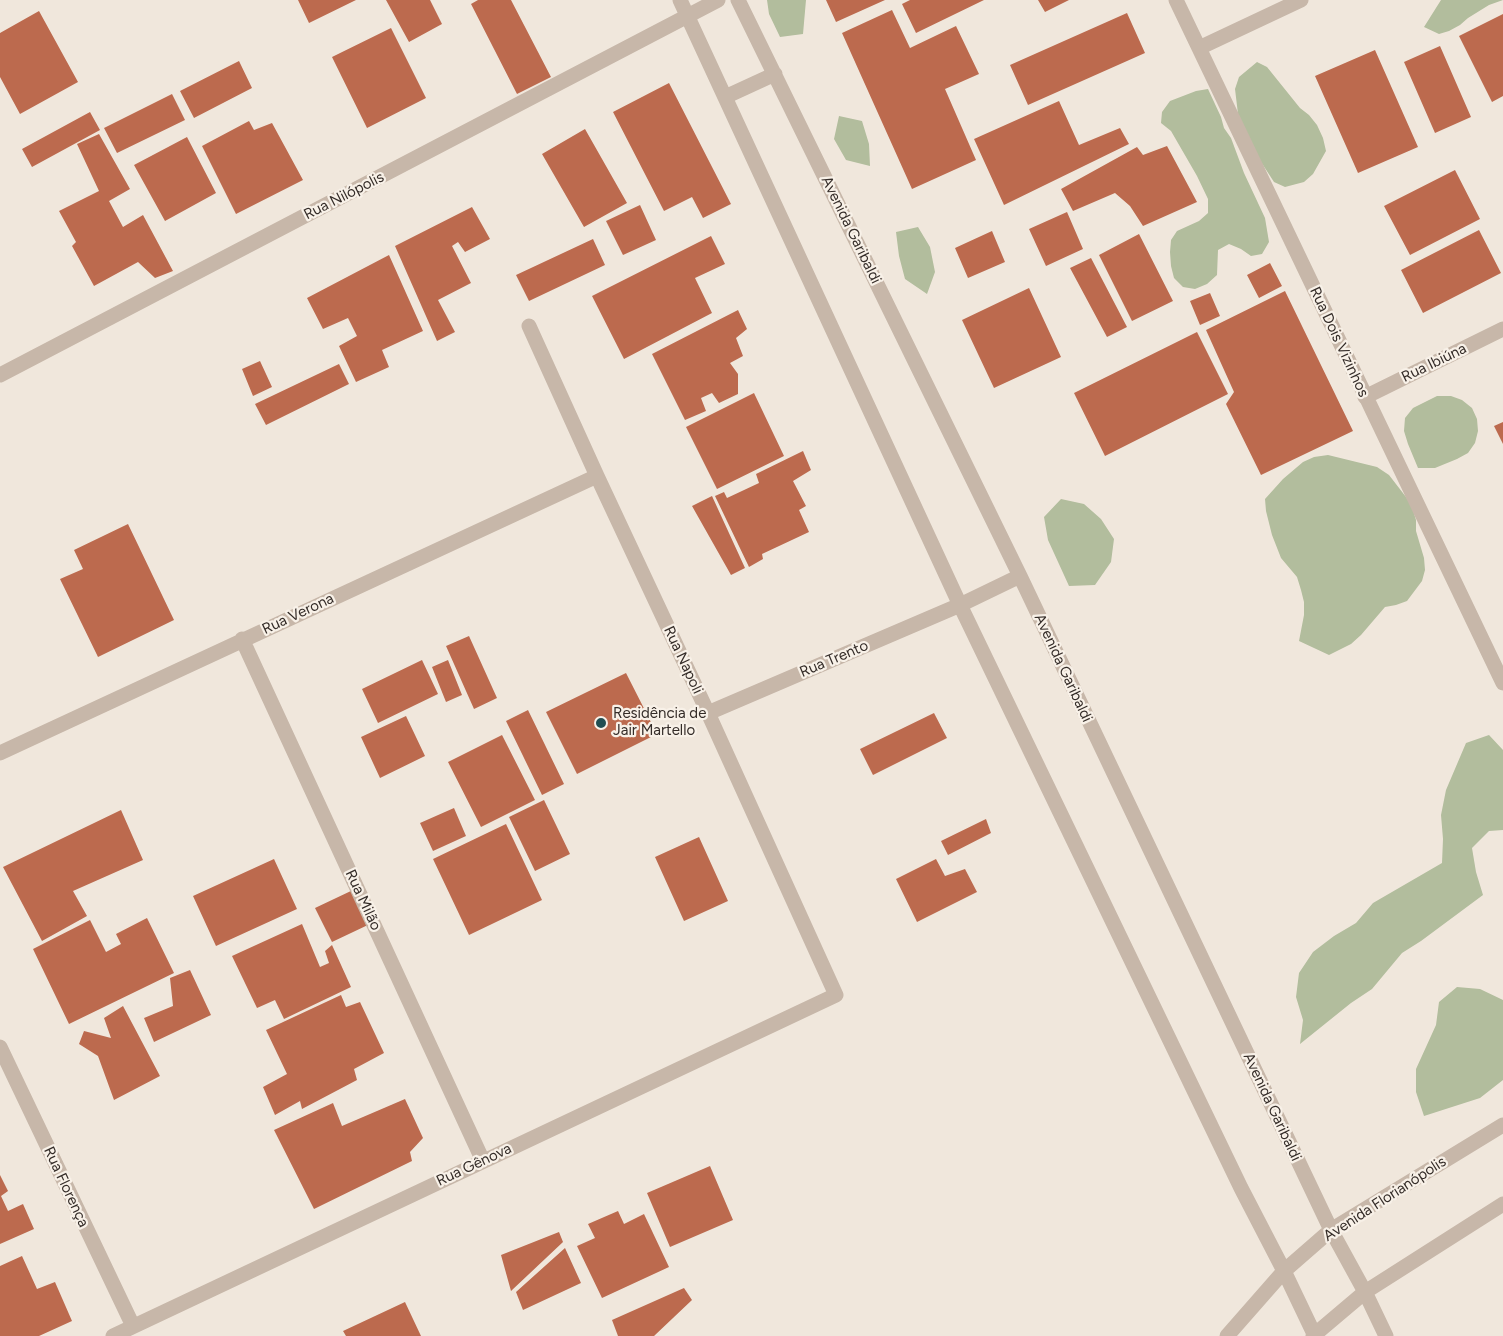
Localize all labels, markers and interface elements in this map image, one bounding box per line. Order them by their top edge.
street label: Rua Nilópolis [301,168,387,224]
street label: Avenida Garibaldi [817,173,885,287]
street label: Rua Dois Vizinhos [1306,284,1372,400]
street label: Rua Ibiúna [1399,340,1469,386]
street label: Rua Verona [259,590,337,638]
street label: Avenida Garibaldi [1030,611,1096,725]
street label: Rua Napoli [659,623,707,697]
street label: Rua Trento [797,637,871,681]
place label: Residência de Jair Martello [613,705,706,740]
marker: Residência de Jair Martello [594,716,608,730]
street label: Rua Milão [341,867,385,933]
street label: Avenida Garibaldi [1239,1050,1305,1164]
street label: Rua Gênova [434,1140,514,1190]
street label: Rua Florença [40,1144,92,1230]
street label: Avenida Florianópolis [1320,1153,1450,1245]

